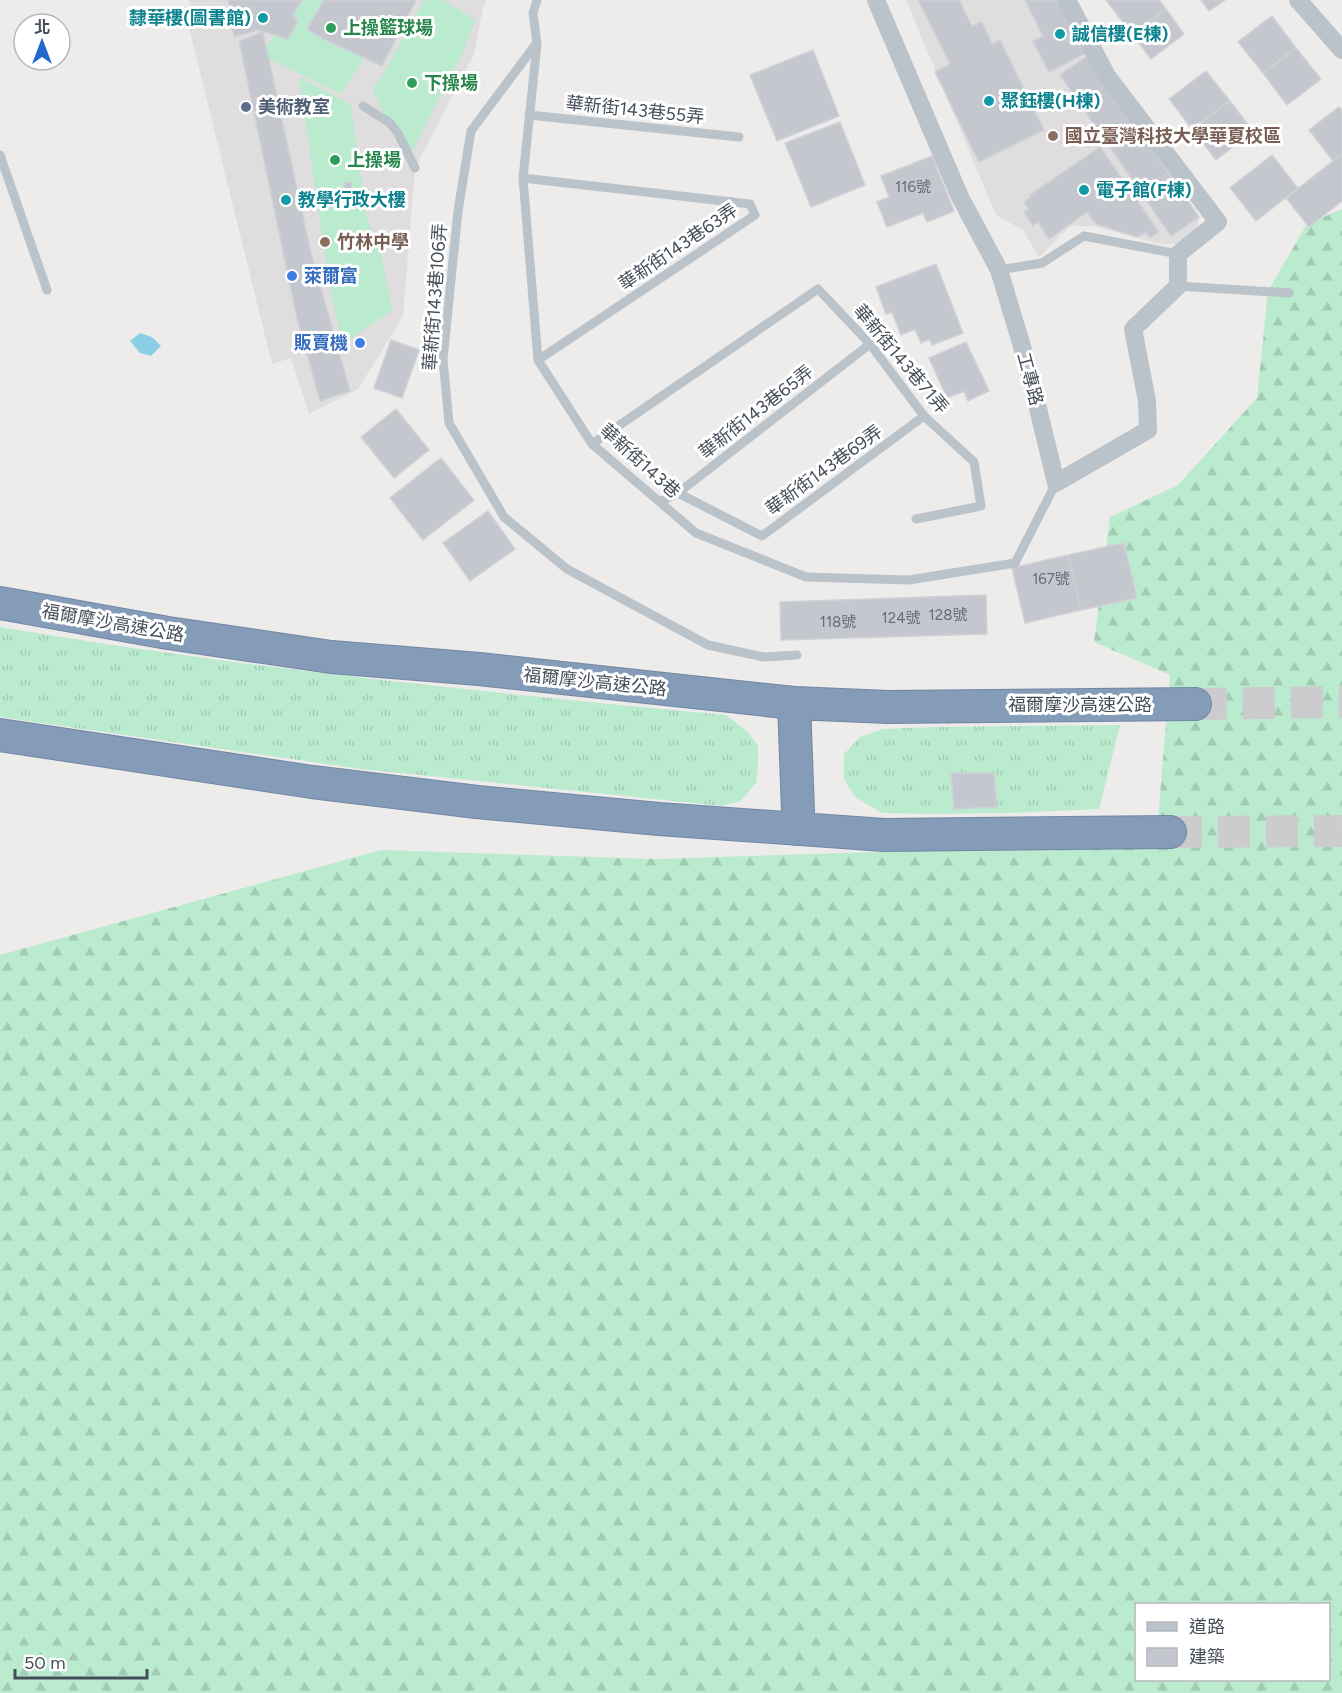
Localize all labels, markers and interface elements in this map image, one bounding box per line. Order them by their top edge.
place label: 隸華樓(圖書館) [129,7,251,29]
marker: 隸華樓(圖書館) [256,11,270,25]
north arrow [12,12,72,72]
place label: 上操籃球場 [343,17,433,39]
text: 北 [34,18,50,37]
marker: 上操籃球場 [324,21,338,35]
place label: 誠信樓(E棟) [1072,23,1168,45]
marker: 誠信樓(E棟) [1053,27,1067,41]
place label: 下操場 [424,72,478,94]
marker: 下操場 [405,76,419,90]
place label: 聚鈺樓(H棟) [1001,90,1100,112]
street label: 華新街143巷55弄 [565,92,705,128]
marker: 聚鈺樓(H棟) [982,94,996,108]
place label: 美術教室 [258,96,330,118]
marker: 美術教室 [239,100,253,114]
place label: 國立臺灣科技大學華夏校區 [1065,125,1281,147]
marker: 國立臺灣科技大學華夏校區 [1046,129,1060,143]
place label: 上操場 [347,149,401,171]
marker: 上操場 [328,153,342,167]
house number: 116號 [895,178,931,196]
place label: 電子館(F棟) [1096,179,1192,201]
marker: 電子館(F棟) [1077,183,1091,197]
place label: 教學行政大樓 [298,189,406,211]
marker: 教學行政大樓 [279,193,293,207]
street label: 華新街143巷63弄 [614,199,742,295]
street label: 華新街143巷106弄 [419,223,451,371]
place label: 竹林中學 [337,231,409,253]
marker: 竹林中學 [318,235,332,249]
place label: 萊爾富 [304,265,358,287]
marker: 萊爾富 [285,269,299,283]
street label: 華新街143巷71弄 [849,300,953,418]
place label: 販賣機 [294,332,348,354]
marker: 販賣機 [353,336,367,350]
street label: 工專路 [1012,350,1048,408]
street label: 華新街143巷65弄 [694,361,818,463]
street label: 華新街143巷 [595,419,685,503]
street label: 華新街143巷69弄 [761,420,887,520]
house number: 167號 [1032,570,1070,588]
street label: 福爾摩沙高速公路 [40,600,186,646]
house number: 128號 [929,606,967,624]
house number: 124號 [882,609,920,627]
house number: 118號 [820,613,856,631]
street label: 福爾摩沙高速公路 [522,664,668,700]
street label: 福爾摩沙高速公路 [1008,694,1152,716]
legend [1135,1603,1330,1681]
text: 道路 [1189,1616,1225,1638]
scale bar [15,1642,147,1680]
text: 建築 [1189,1646,1225,1668]
text: 50 m [24,1652,66,1674]

